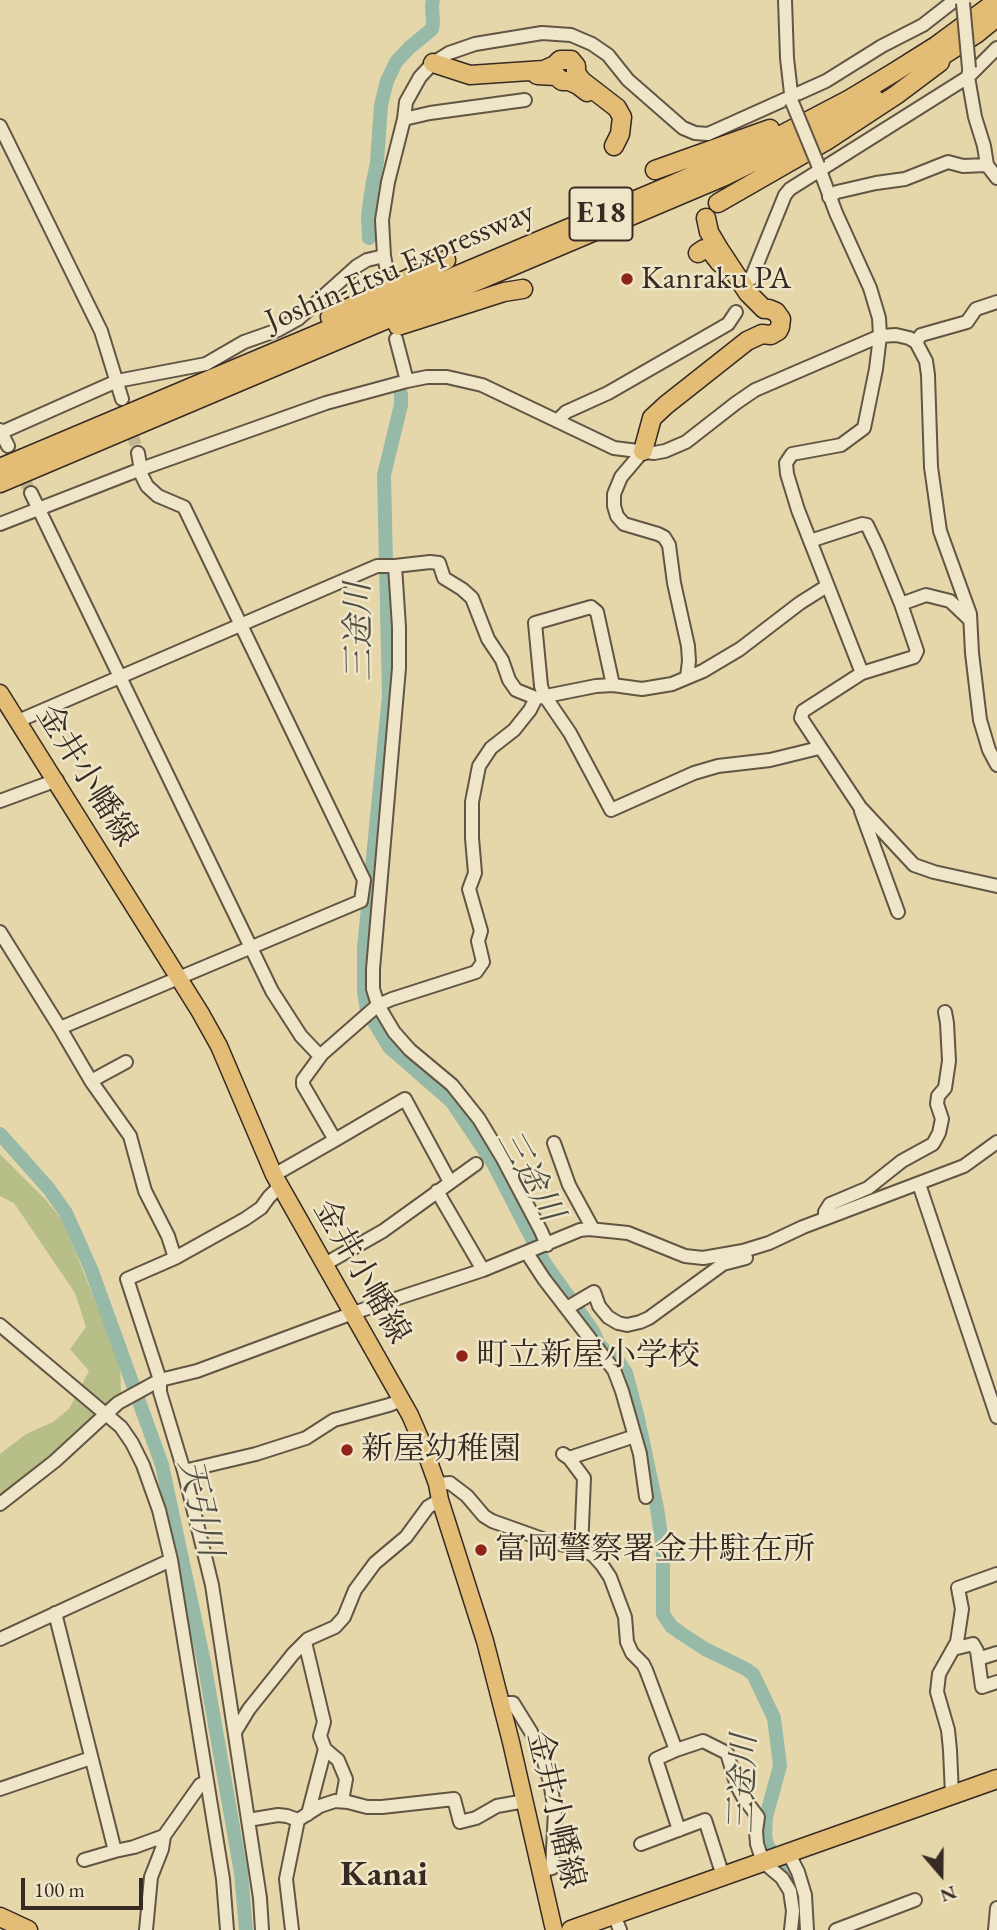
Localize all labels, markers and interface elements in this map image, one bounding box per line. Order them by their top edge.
road number: E18 [570,188,632,241]
street label: Joshin-Etsu Expressway [260,193,540,341]
place label: Kanraku PA [641,260,791,298]
marker: Kanraku PA [619,271,635,287]
water label: 三途川 [339,582,381,682]
street label: 金井小幡線 [27,698,145,854]
water label: 三途川 [488,1123,570,1229]
street label: 金井小幡線 [304,1193,418,1351]
place label: 町立新屋小学校 [476,1337,700,1375]
marker: 町立新屋小学校 [454,1348,470,1364]
place label: 新屋幼稚園 [361,1431,521,1469]
marker: 新屋幼稚園 [339,1442,355,1458]
water label: 天引川 [169,1455,229,1561]
place label: 富岡警察署金井駐在所 [495,1531,815,1569]
marker: 富岡警察署金井駐在所 [473,1542,489,1558]
street label: 金井小幡線 [518,1728,592,1892]
water label: 三途川 [722,1734,766,1834]
north arrow [906,1839,976,1909]
district label: Kanai [340,1854,428,1896]
scale bar [24,1864,147,1908]
text: 100 m [34,1876,85,1903]
text: N [937,1880,960,1909]

